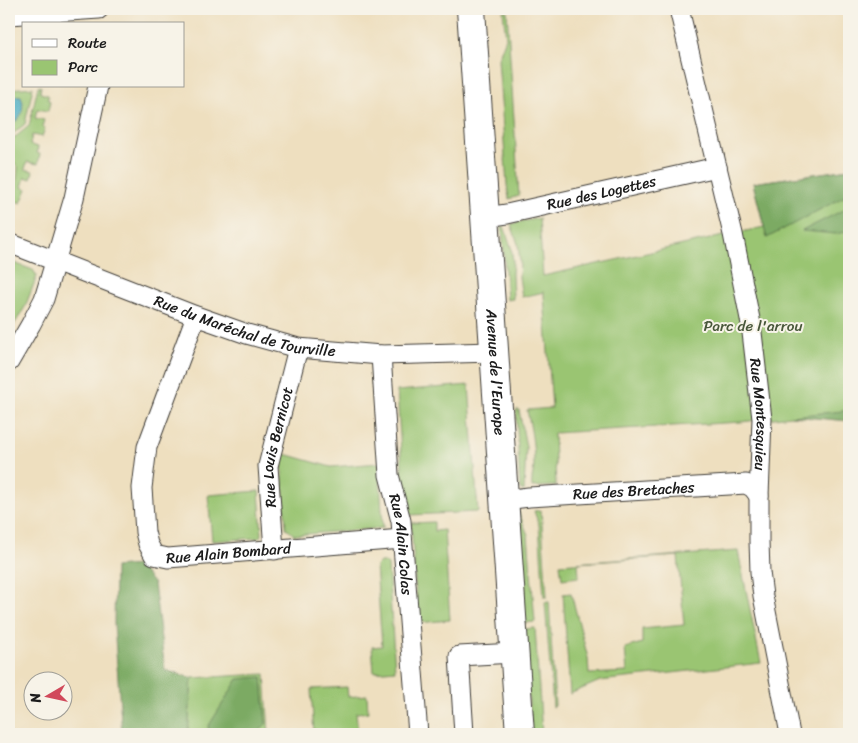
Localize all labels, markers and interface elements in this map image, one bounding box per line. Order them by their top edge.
legend [22,22,185,88]
text: Route [68,30,107,56]
text: Parc [68,54,98,80]
street label: Rue des Logettes [544,168,659,218]
street label: Rue du Maréchal de Tourville [150,288,337,364]
street label: Avenue de l'Europe [478,307,513,437]
park label: Parc de l'arrou [703,313,803,339]
street label: Rue Montesquieu [742,357,775,471]
street label: Rue Louis Bernicot [255,384,301,509]
street label: Rue des Bretaches [572,474,695,507]
street label: Rue Alain Colas [381,491,420,596]
street label: Rue Alain Bombard [165,535,293,571]
north arrow [22,670,72,720]
text: N [23,691,49,706]

